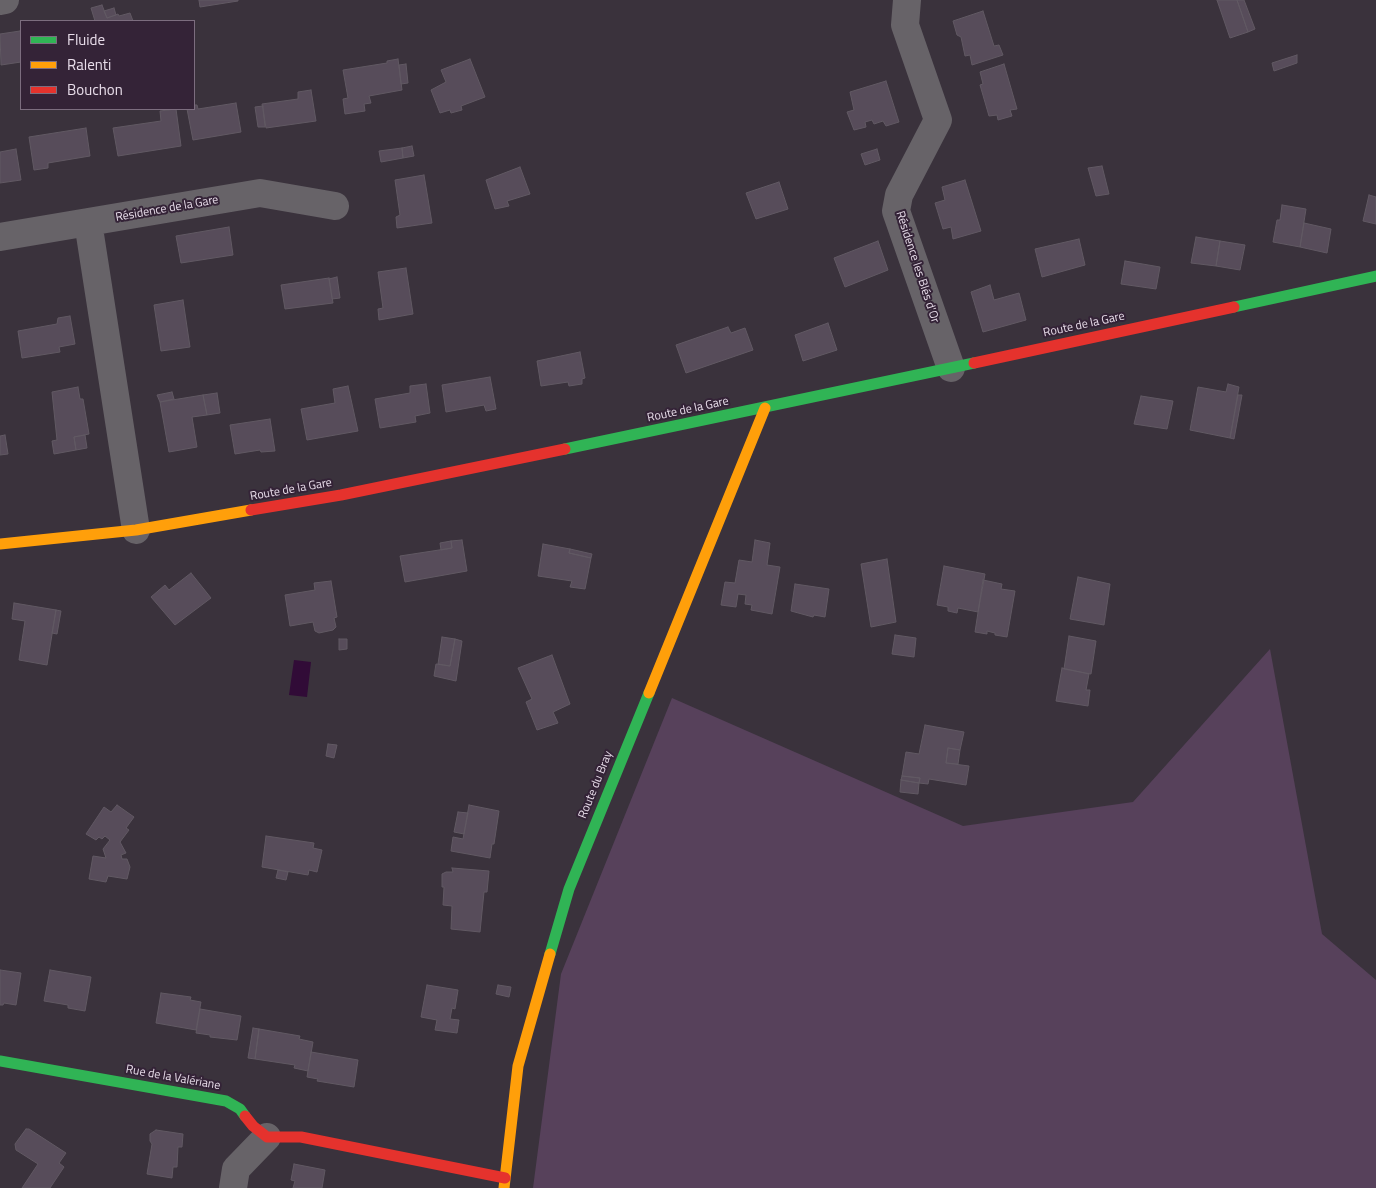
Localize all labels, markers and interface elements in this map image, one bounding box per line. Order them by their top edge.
legend [20,20,195,110]
text: Fluide [67,28,105,51]
text: Ralenti [67,53,111,76]
text: Bouchon [67,78,123,101]
street label: Résidence de la Gare [114,193,220,225]
street label: Résidence les Blés d'Or [892,209,942,325]
street label: Route de la Gare [1042,309,1126,341]
street label: Route de la Gare [646,394,730,426]
street label: Route de la Gare [249,476,333,504]
street label: Route du Bray [576,749,616,821]
street label: Rue de la Valériane [125,1063,221,1093]

